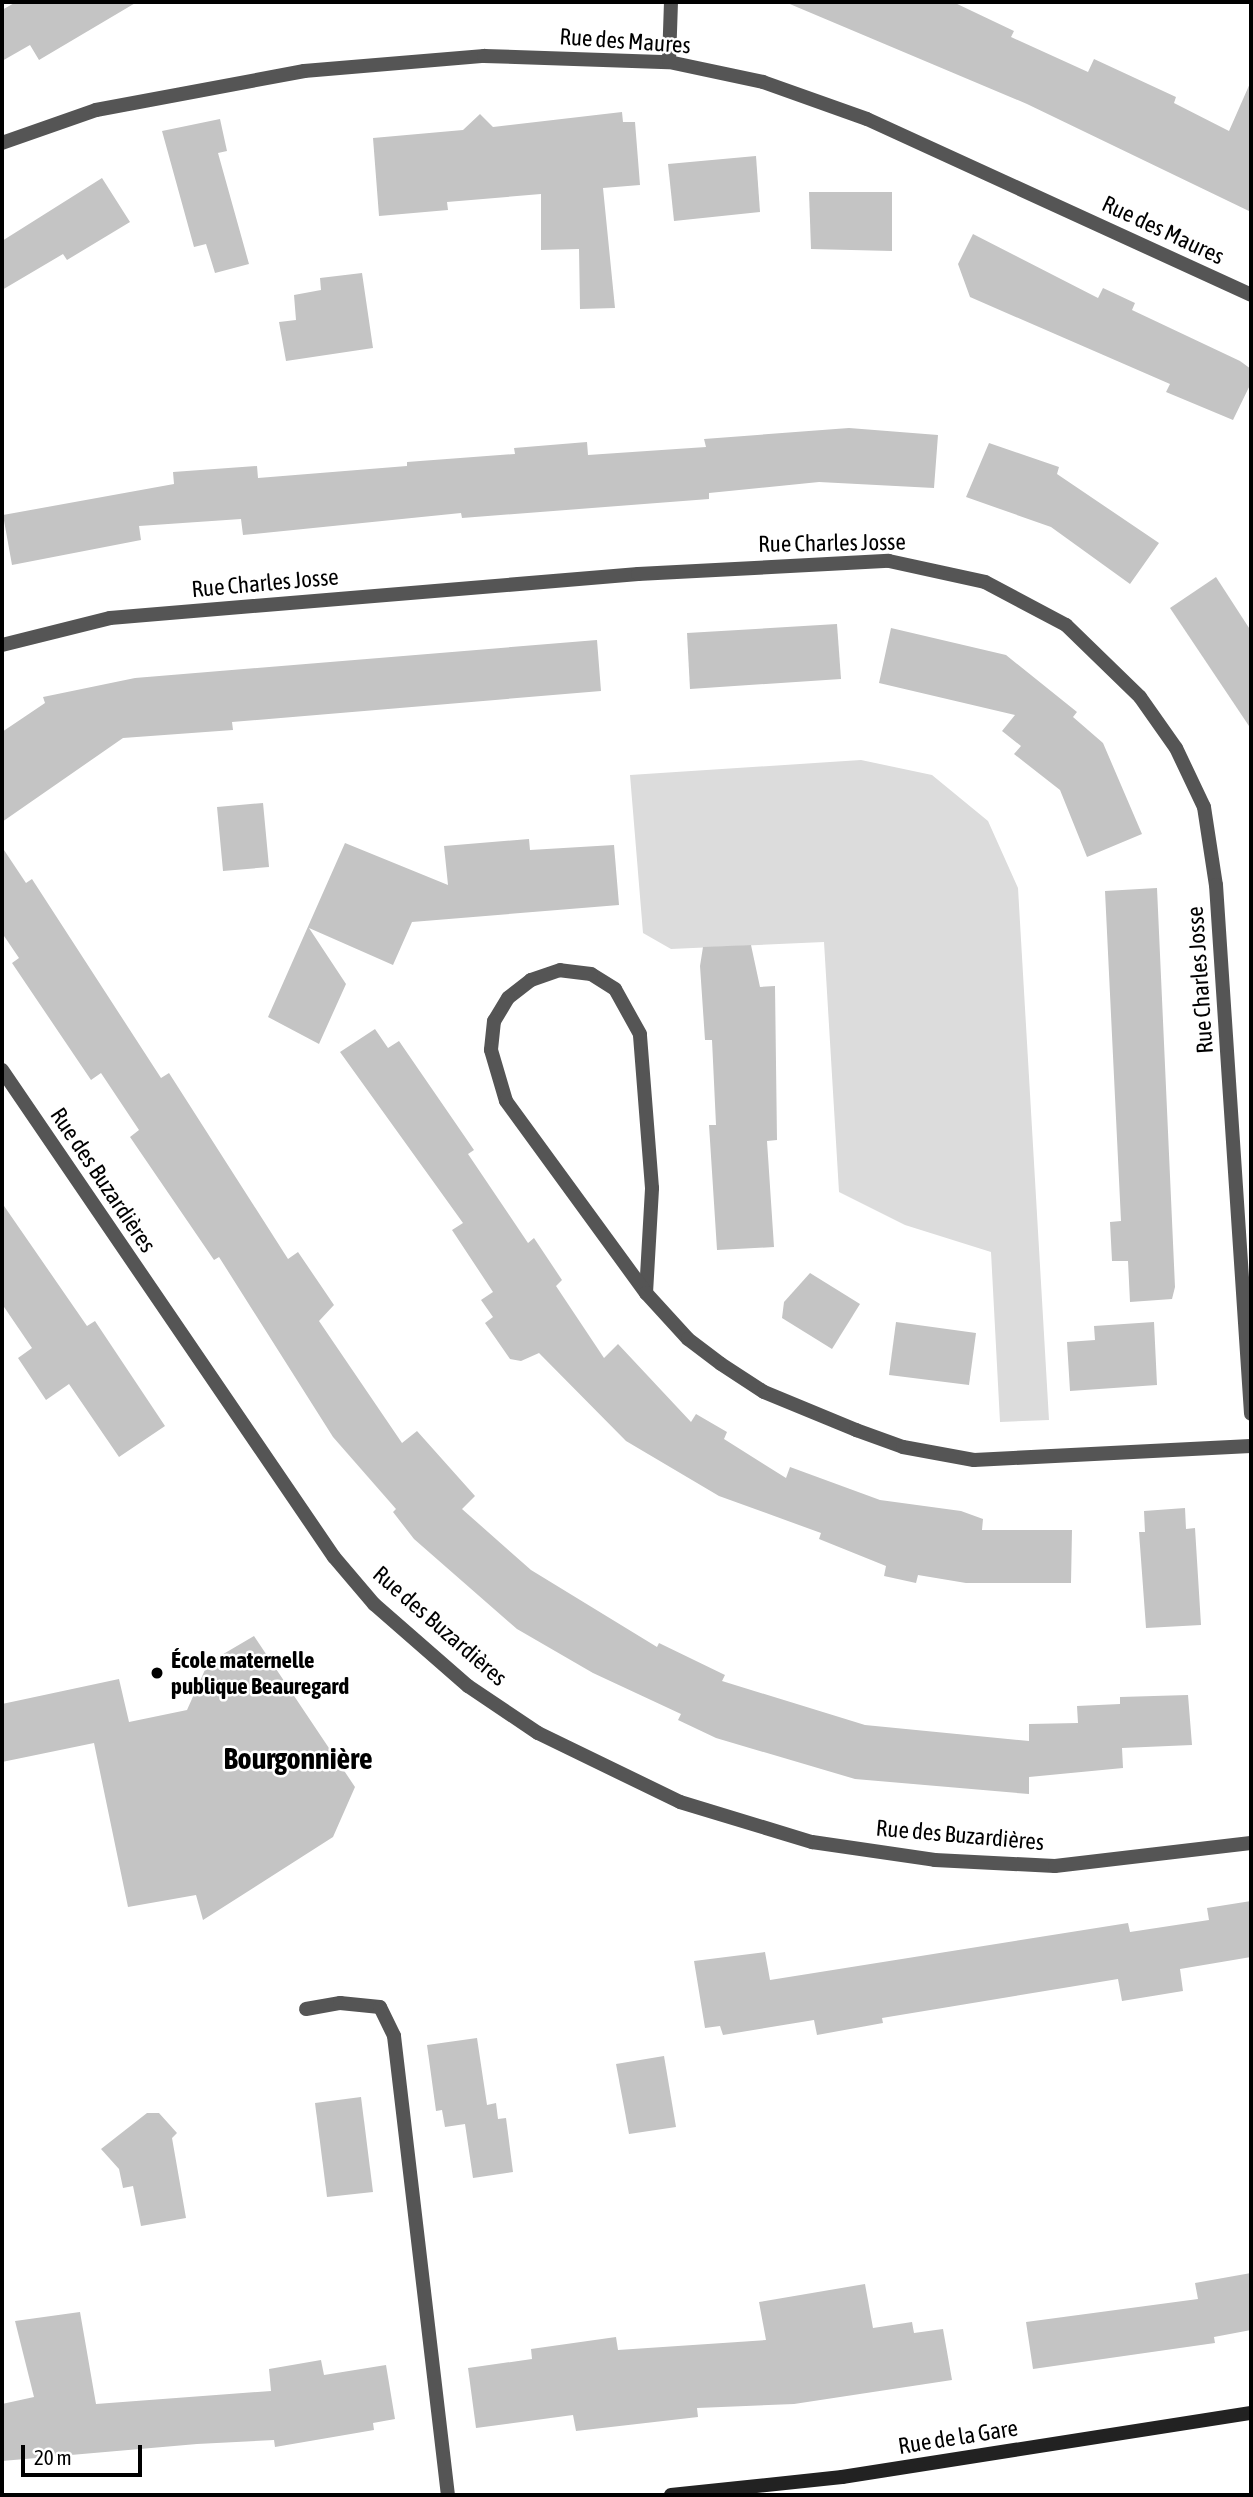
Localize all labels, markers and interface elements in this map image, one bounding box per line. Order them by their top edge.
street label: Rue des Maures [559,23,691,59]
street label: Rue des Maures [1098,190,1228,270]
street label: Rue Charles Josse [758,528,906,558]
street label: Rue Charles Josse [190,563,340,603]
street label: Rue Charles Josse [1181,905,1219,1055]
street label: Rue des Buzardières [44,1102,162,1258]
street label: Rue des Buzardières [367,1560,513,1692]
place label: École maternelle publique Beauregard [171,1646,349,1700]
marker: École maternelle publique Beauregard [149,1665,165,1681]
district label: Bourgonnière [223,1740,373,1776]
street label: Rue des Buzardières [875,1814,1045,1856]
street label: Rue de la Gare [896,2414,1020,2460]
scale bar [24,2430,145,2474]
text: 20 m [34,2445,72,2469]

